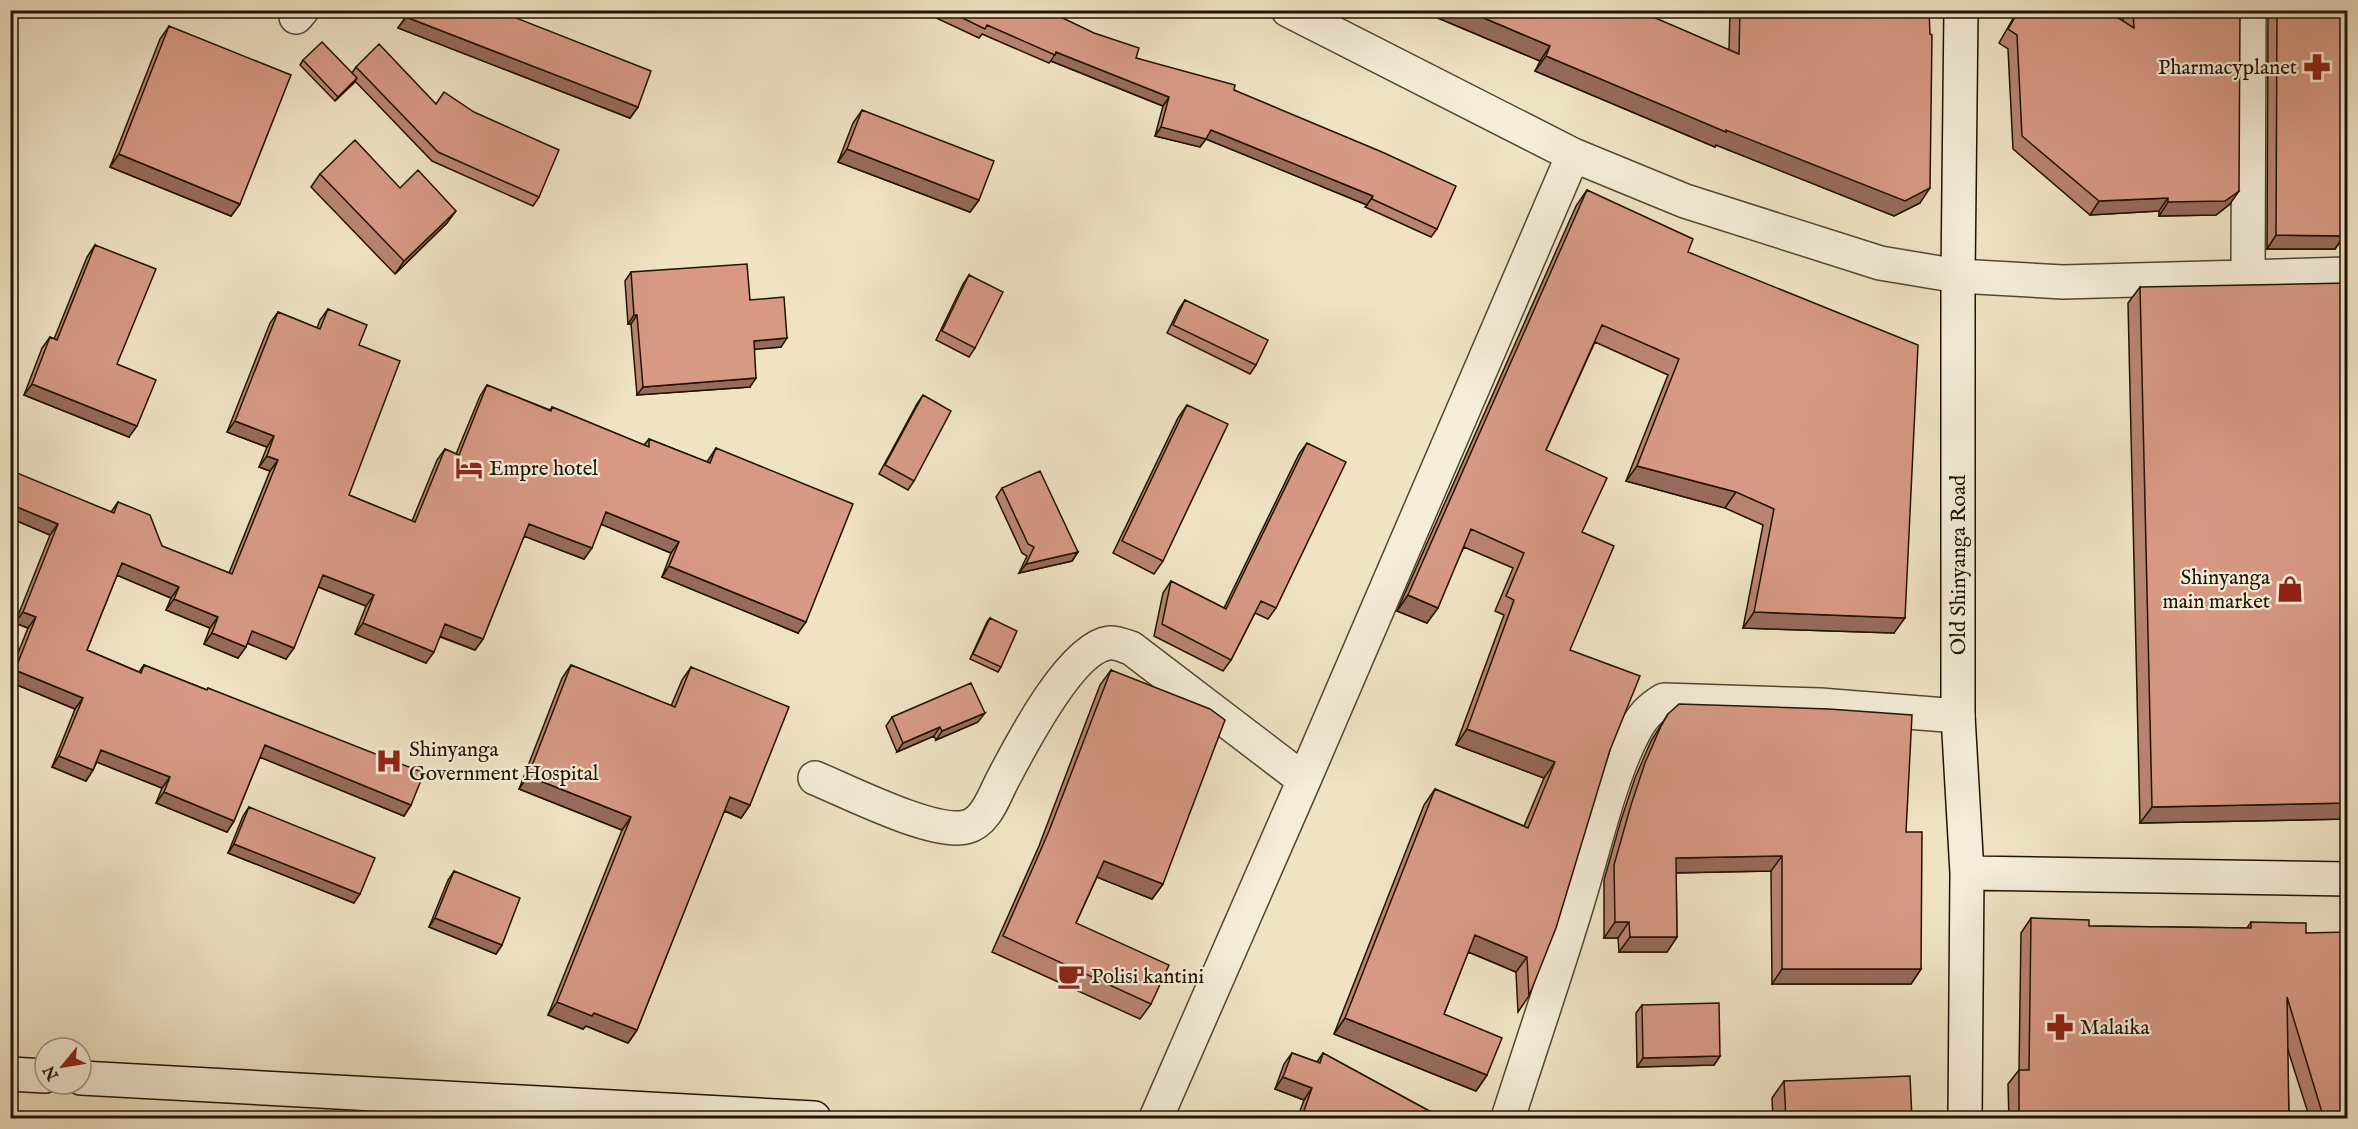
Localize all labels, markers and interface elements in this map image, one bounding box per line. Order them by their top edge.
pharmacy icon: Pharmacyplanet [2302,52,2332,82]
place label: Pharmacyplanet [2158,55,2297,82]
hotel icon: Empre hotel [454,453,484,483]
place label: Empre hotel [489,456,598,483]
street label: Old Shinyanga Road [1946,474,1973,655]
place label: Shinyanga main market [2162,565,2271,616]
shop icon: Shinyanga main market [2275,574,2305,604]
place label: Shinyanga Government Hospital [409,737,599,788]
hospital icon: Shinyanga Government Hospital [374,746,404,776]
cafe icon: Polisi kantini [1056,961,1086,991]
place label: Polisi kantini [1091,964,1204,991]
pharmacy icon: Malaika [2045,1012,2075,1042]
place label: Malaika [2080,1015,2151,1042]
north arrow [33,1036,93,1096]
text: N [40,1061,64,1084]

